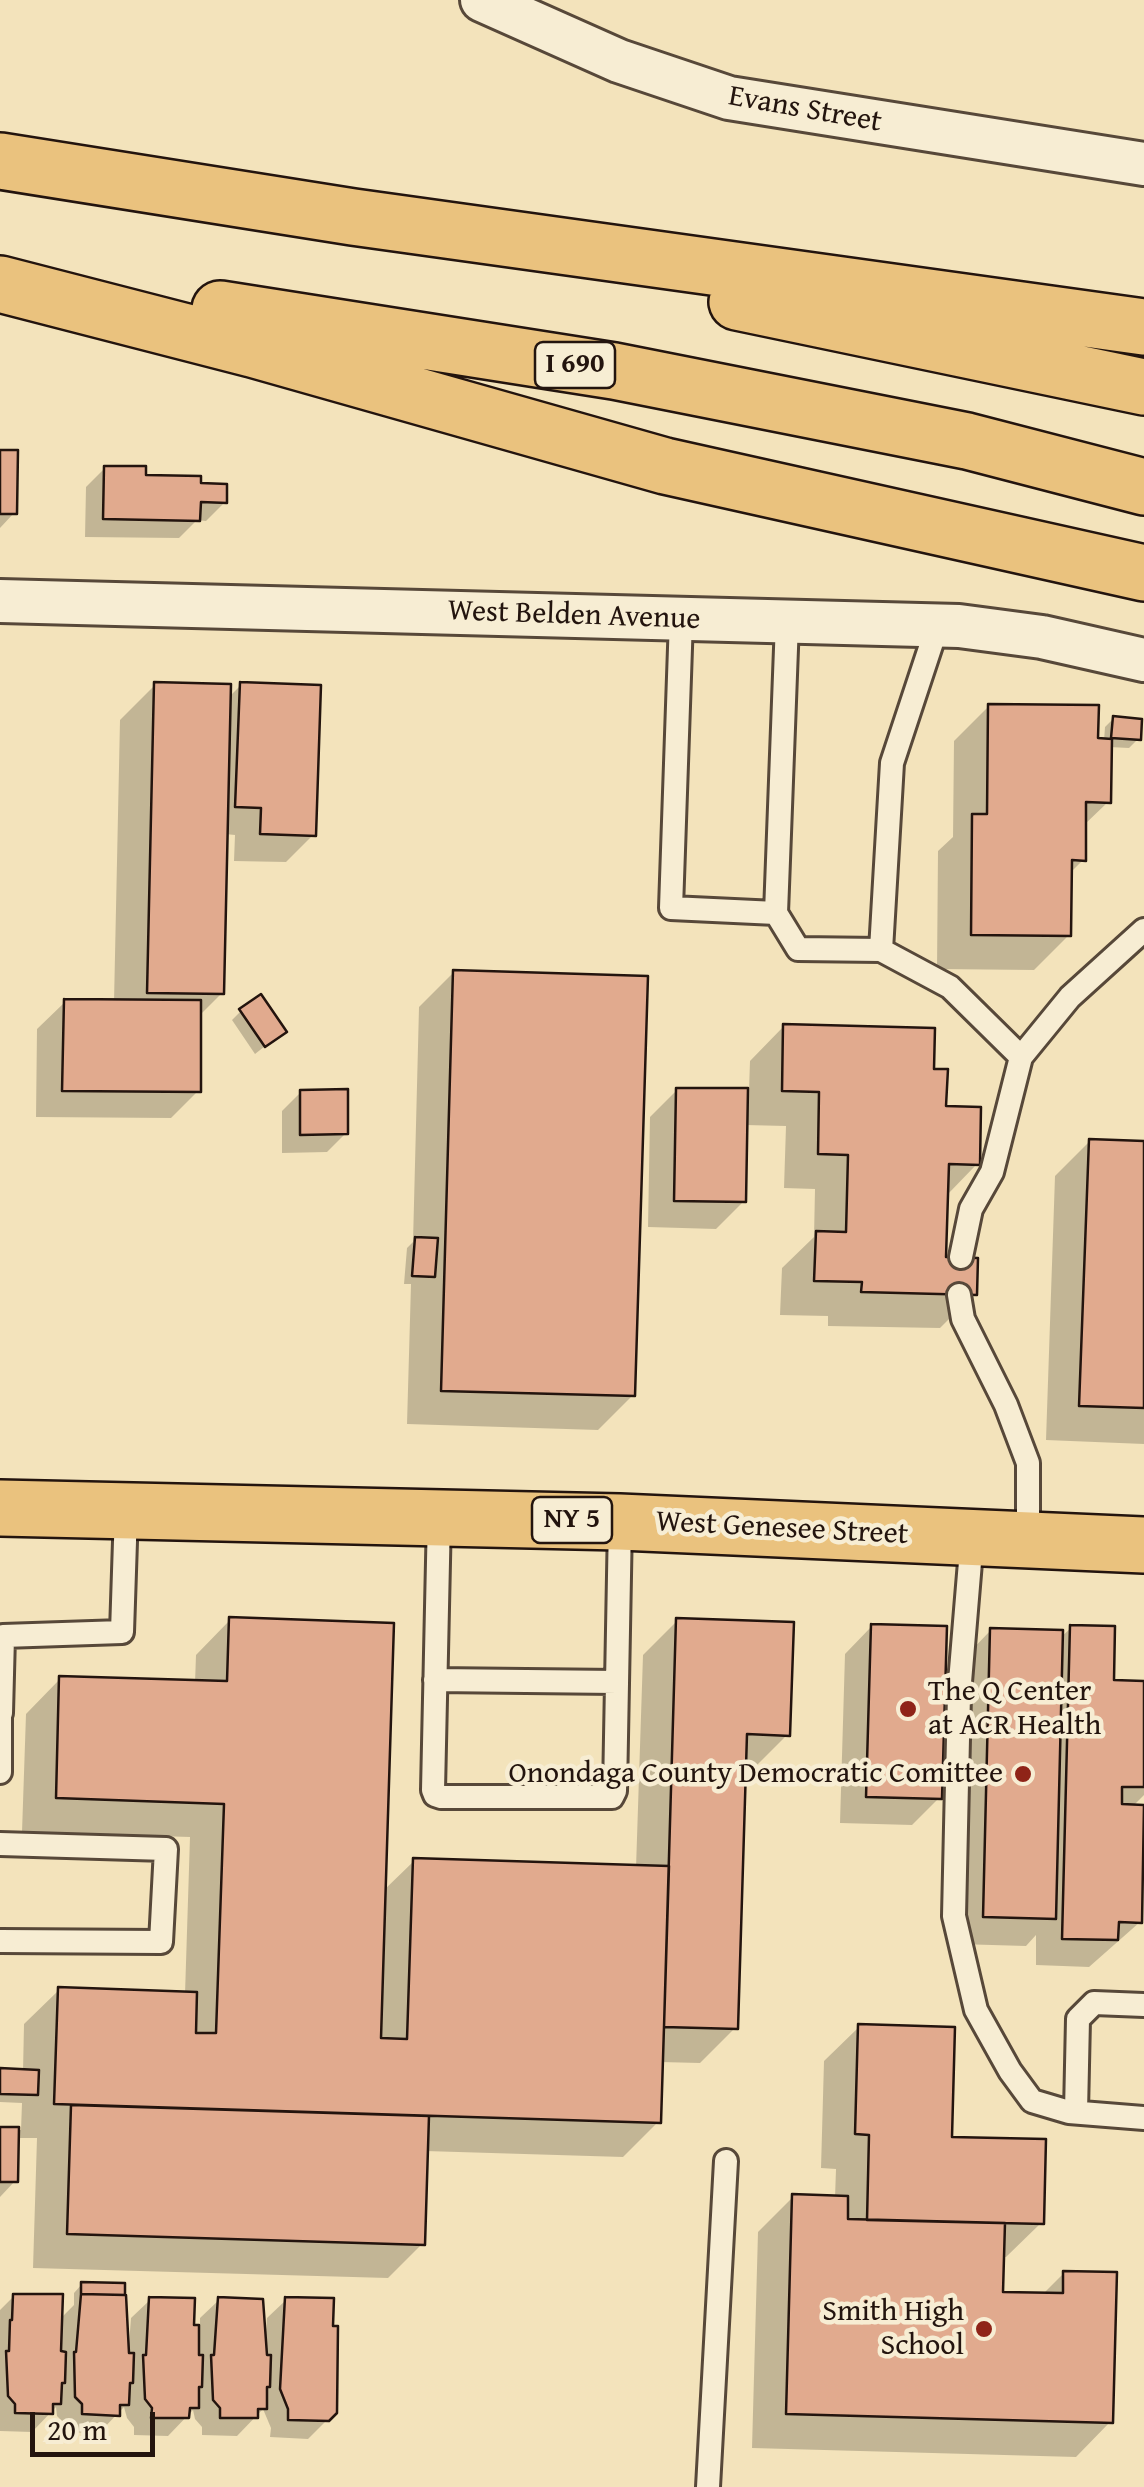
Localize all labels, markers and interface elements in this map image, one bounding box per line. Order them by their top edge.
street label: Evans Street [726,79,884,141]
road number: I 690 [535,342,615,388]
street label: West Belden Avenue [447,594,701,638]
road number: NY 5 [532,1497,612,1543]
street label: West Genesee Street [655,1504,909,1554]
place label: The Q Center at ACR Health [928,1674,1101,1744]
marker: The Q Center at ACR Health [897,1698,919,1720]
place label: Onondaga County Democratic Comittee [509,1756,1003,1792]
marker: Onondaga County Democratic Comittee [1012,1763,1034,1785]
place label: Smith High School [822,2294,964,2364]
marker: Smith High School [973,2318,995,2340]
scale bar [35,2392,160,2454]
text: 20 m [47,2407,107,2451]

